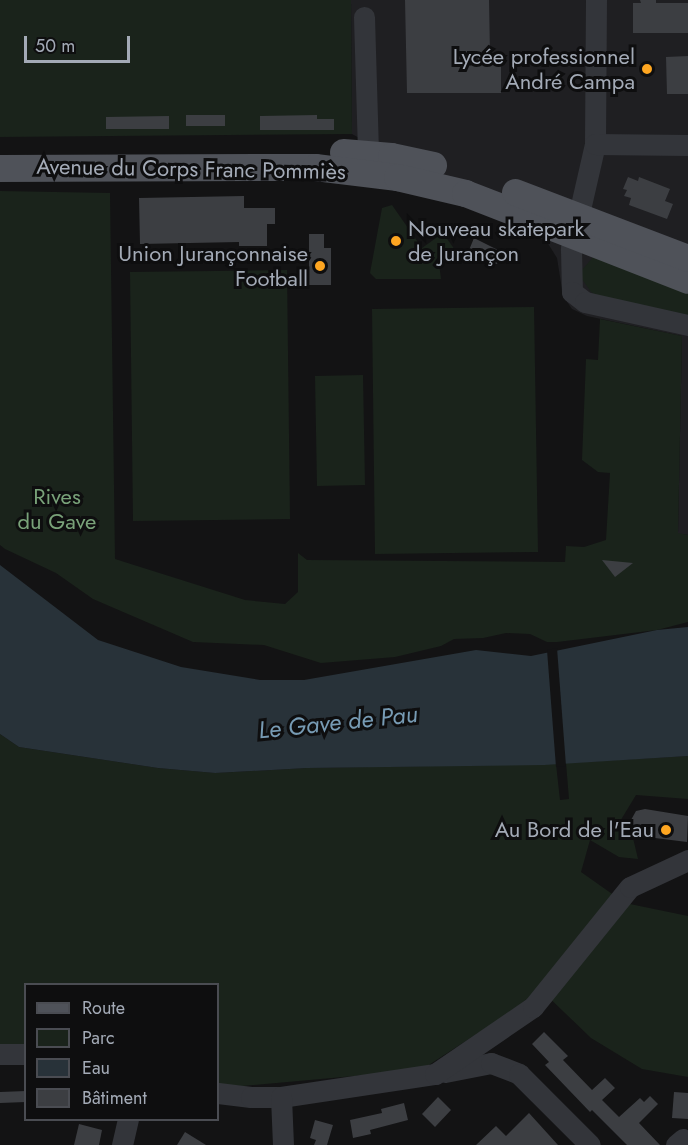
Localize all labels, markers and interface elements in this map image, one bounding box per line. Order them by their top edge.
scale bar [27,24,134,62]
text: 50 m [35,33,75,59]
place label: Lycée professionnel André Campa [453,43,635,94]
marker: Lycée professionnel André Campa [640,62,654,76]
street label: Avenue du Corps Franc Pommiès [36,153,346,185]
place label: Nouveau skatepark de Jurançon [408,215,584,266]
marker: Nouveau skatepark de Jurançon [389,234,403,248]
place label: Union Jurançonnaise Football [118,240,308,292]
marker: Union Jurançonnaise Football [313,259,327,273]
park label: Rives du Gave [18,483,96,534]
water label: Le Gave de Pau [257,699,419,745]
place label: Au Bord de l'Eau [495,817,654,843]
marker: Au Bord de l'Eau [659,823,673,837]
legend [24,983,219,1121]
text: Route [82,995,125,1021]
text: Parc [82,1025,115,1051]
text: Eau [82,1055,110,1081]
text: Bâtiment [82,1085,147,1111]

